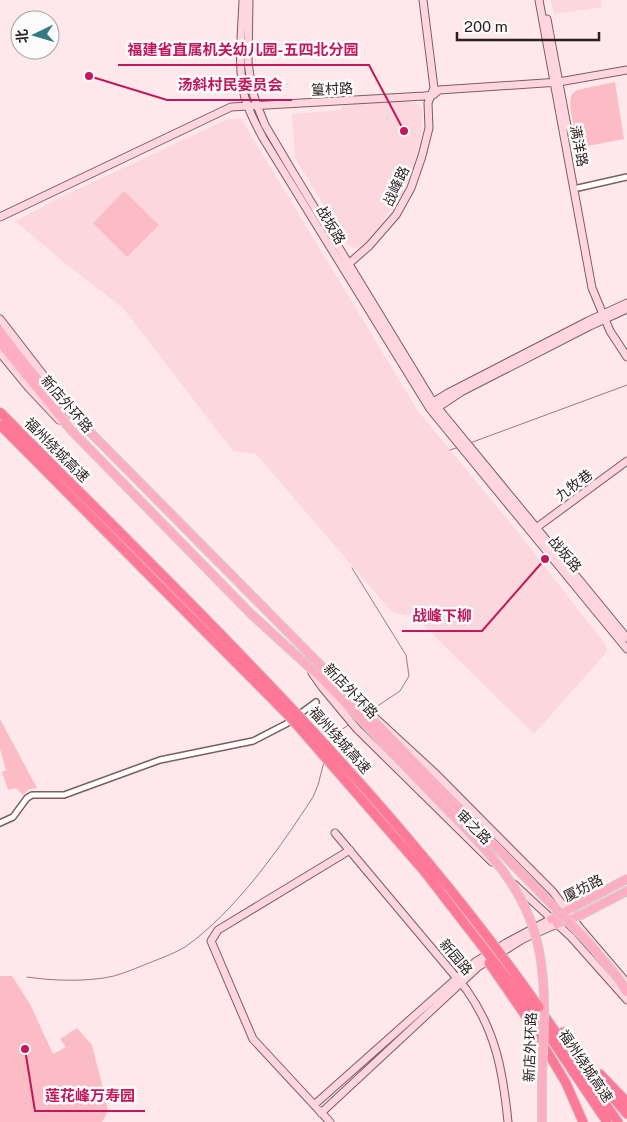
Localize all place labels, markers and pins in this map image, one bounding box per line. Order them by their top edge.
callout: 福建省直属机关幼儿园-五四北分园 [118,35,369,65]
callout: 汤斜村民委员会 [167,70,292,100]
callout: 战峰下柳 [402,601,482,631]
callout: 莲花峰万寿园 [35,1081,145,1111]

